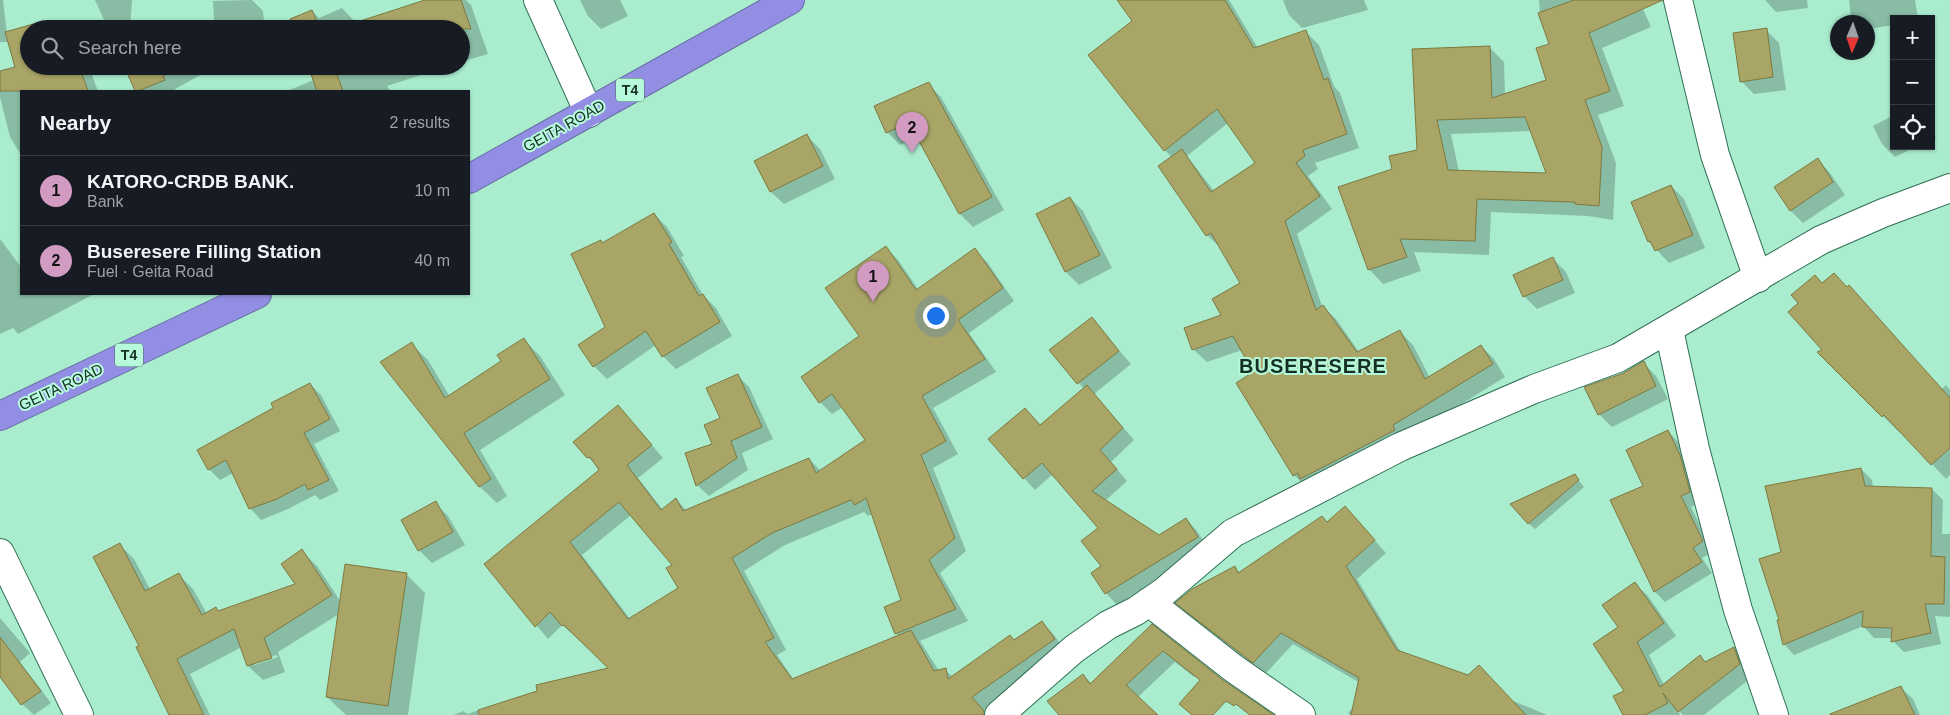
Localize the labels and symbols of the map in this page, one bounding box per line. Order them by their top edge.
north arrow [1830,15,1875,60]
road number: T4 [616,78,644,102]
street label: GEITA ROAD [520,96,608,155]
pin: 2 [896,112,928,153]
pin: 1 [857,261,889,302]
your location [923,303,949,329]
road number: T4 [115,344,143,366]
district label: BUSERESERE [1239,355,1387,377]
street label: GEITA ROAD [16,360,106,413]

